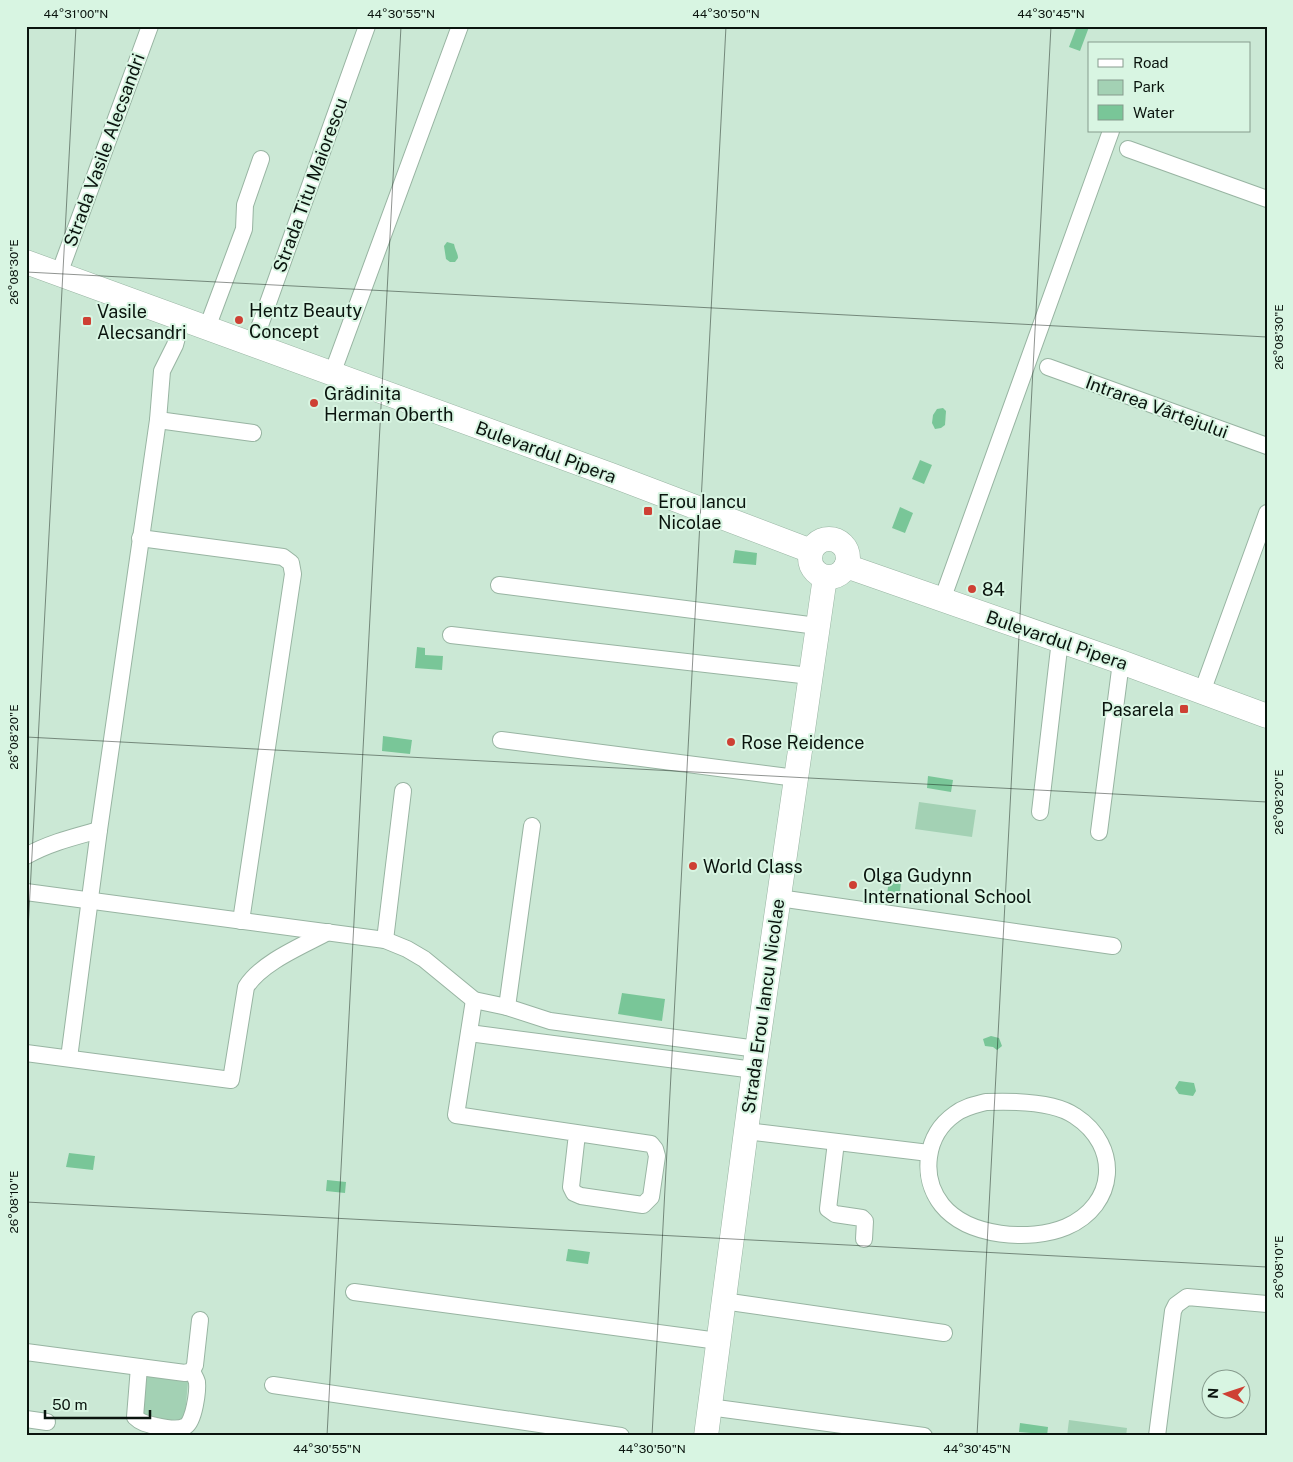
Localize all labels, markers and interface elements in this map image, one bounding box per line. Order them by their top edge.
text: 44°31'00"N [44,7,108,21]
text: 44°30'55"N [367,7,435,21]
text: 44°30'50"N [692,7,760,21]
text: 44°30'45"N [1017,7,1085,21]
legend [1088,42,1250,132]
street label: Strada Vasile Alecsandri [59,51,149,249]
text: Road [1133,54,1169,71]
text: Park [1133,78,1165,95]
street label: Strada Titu Maiorescu [269,95,351,275]
text: Water [1133,104,1175,121]
text: 26°08'30"E [7,239,21,305]
place label: Hentz Beauty Concept [249,300,362,342]
place label: Vasile Alecsandri [97,301,187,343]
text: 26°08'30"E [1272,304,1286,370]
marker: Hentz Beauty Concept [233,314,245,326]
marker: Vasile Alecsandri [81,315,93,327]
street label: Intrarea Vârtejului [1083,371,1231,443]
place label: Grădinița Herman Oberth [324,383,453,425]
marker: Grădinița Herman Oberth [308,397,320,409]
street label: Bulevardul Pipera [473,417,619,487]
place label: Erou Iancu Nicolae [658,491,746,533]
marker: Erou Iancu Nicolae [642,505,654,517]
place label: 84 [982,579,1005,600]
marker: 84 [966,583,978,595]
street label: Bulevardul Pipera [984,606,1130,674]
place label: Pasarela [1101,699,1174,720]
marker: Pasarela [1178,703,1190,715]
text: 26°08'20"E [7,704,21,770]
place label: Rose Reidence [741,732,864,753]
marker: Rose Reidence [725,736,737,748]
text: 26°08'20"E [1272,769,1286,835]
place label: World Class [703,856,802,877]
marker: World Class [687,860,699,872]
place label: Olga Gudynn International School [863,865,1032,907]
marker: Olga Gudynn International School [847,879,859,891]
street label: Strada Erou Iancu Nicolae [738,897,788,1115]
text: 26°08'10"E [7,1171,21,1233]
text: 26°08'10"E [1272,1236,1286,1298]
north arrow [1200,1370,1250,1420]
scale bar [45,1387,150,1419]
text: N [1205,1387,1221,1399]
text: 50 m [52,1396,87,1413]
text: 44°30'55"N [293,1442,361,1456]
text: 44°30'50"N [618,1442,686,1456]
text: 44°30'45"N [943,1442,1011,1456]

